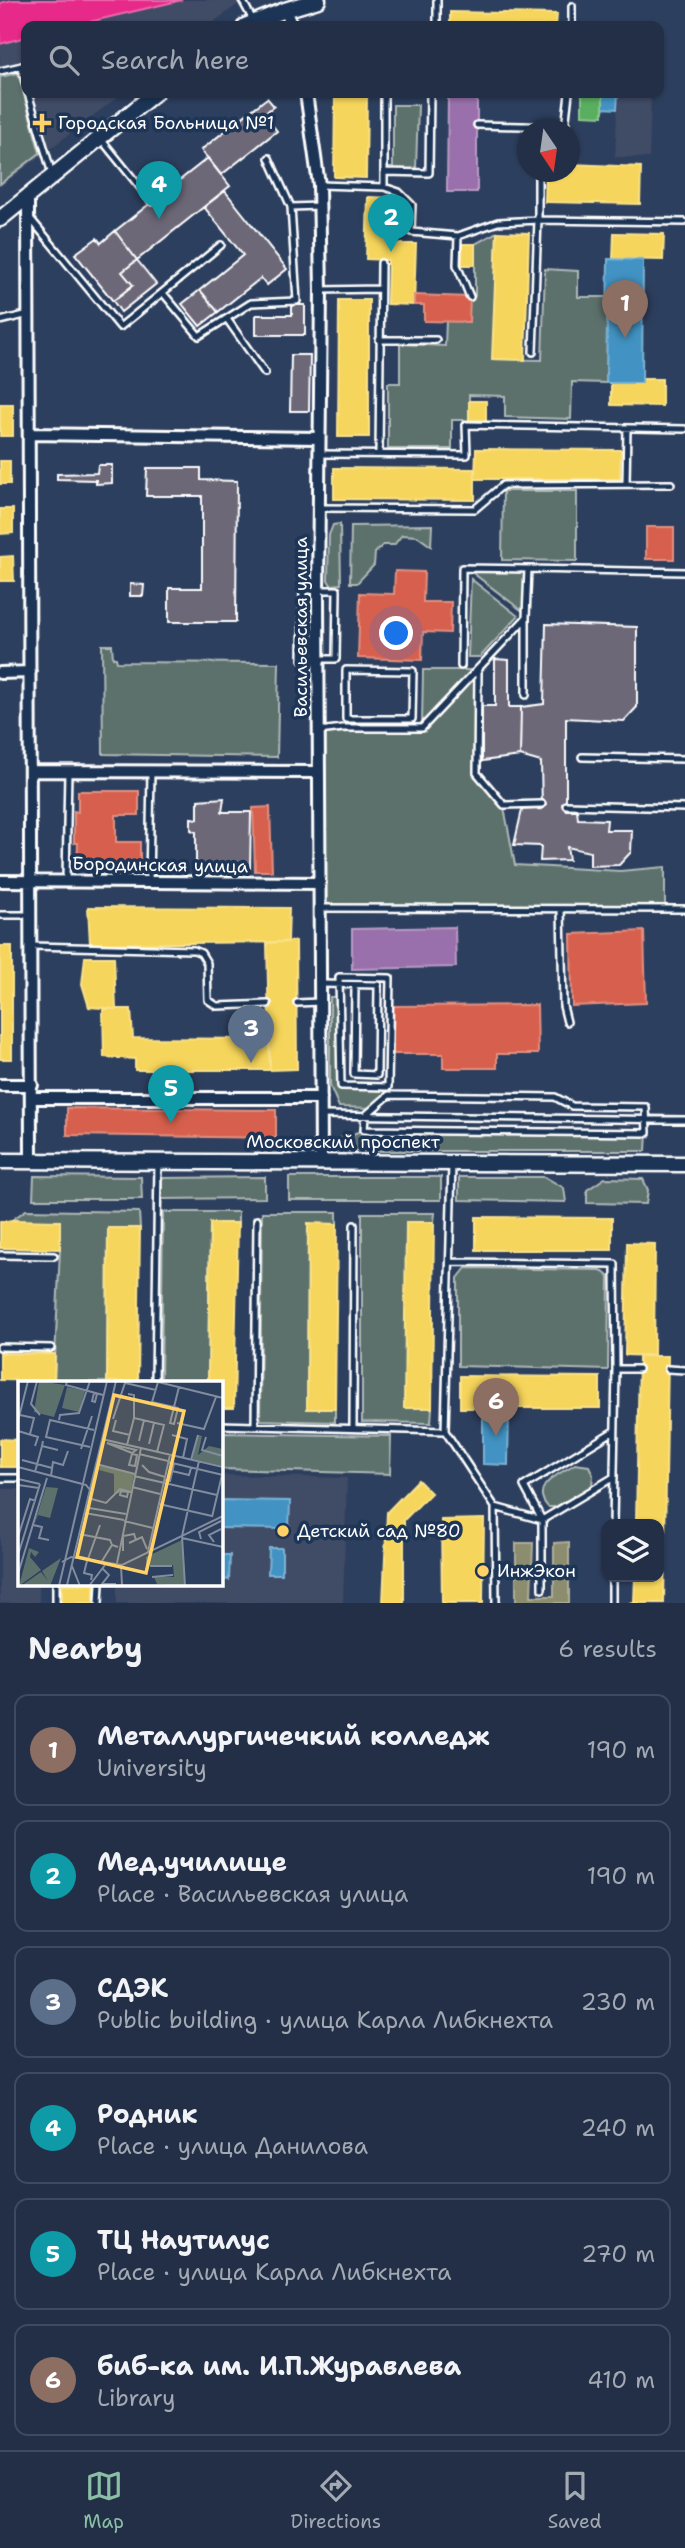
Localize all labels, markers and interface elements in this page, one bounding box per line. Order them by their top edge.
search box [21,21,664,98]
icon: search [45,41,83,79]
text: Search here [101,42,250,77]
place label: Городская Больница №1 [58,111,274,135]
marker: Городская Больница №1 [32,113,52,133]
north arrow [517,119,580,182]
pin: 4 [136,161,182,219]
pin: 2 [368,194,414,252]
pin: 1 [602,280,648,338]
street label: Васильевская улица [289,537,313,717]
your location [379,616,413,650]
street label: Бородинская улица [72,851,248,879]
pin: 3 [228,1005,274,1063]
pin: 5 [148,1065,194,1123]
street label: Московский проспект [246,1130,441,1154]
pin: 6 [473,1378,519,1436]
inset map [18,1381,222,1586]
place label: Детский сад №80 [297,1519,461,1543]
map controls [601,1519,664,1582]
button: layers [601,1519,664,1582]
marker: Детский сад №80 [275,1523,291,1539]
place label: ИнжЭкон [497,1559,576,1583]
marker: ИнжЭкон [475,1563,491,1579]
text: Nearby [28,1628,143,1669]
text: 6 results [558,1634,657,1664]
text: Металлургичечкий колледж [97,1718,489,1753]
text: 1 [48,1735,58,1765]
text: 190 m [587,1735,655,1765]
text: University [97,1753,207,1783]
text: Мед.училище [97,1844,287,1879]
text: 2 [45,1861,61,1891]
text: 190 m [587,1861,655,1891]
text: Place · Васильевская улица [97,1879,408,1909]
text: СДЭК [97,1970,168,2005]
text: 3 [45,1987,61,2017]
text: 230 m [581,1987,655,2017]
text: Public building · улица Карла Либкнехта [97,2005,553,2035]
text: Родник [97,2096,198,2131]
text: 4 [45,2113,61,2143]
text: 240 m [581,2113,655,2143]
text: Place · улица Данилова [97,2131,368,2161]
text: ТЦ Наутилус [97,2222,270,2257]
text: 5 [46,2239,60,2269]
text: 270 m [581,2239,655,2269]
text: Place · улица Карла Либкнехта [97,2257,452,2287]
text: биб-ка им. И.П.Журавлева [97,2348,461,2383]
text: 6 [45,2365,61,2395]
text: 410 m [587,2365,655,2395]
text: Library [97,2383,175,2413]
tab: Map [83,2467,124,2534]
tab: Directions [291,2467,381,2534]
tab: Saved [548,2467,602,2534]

